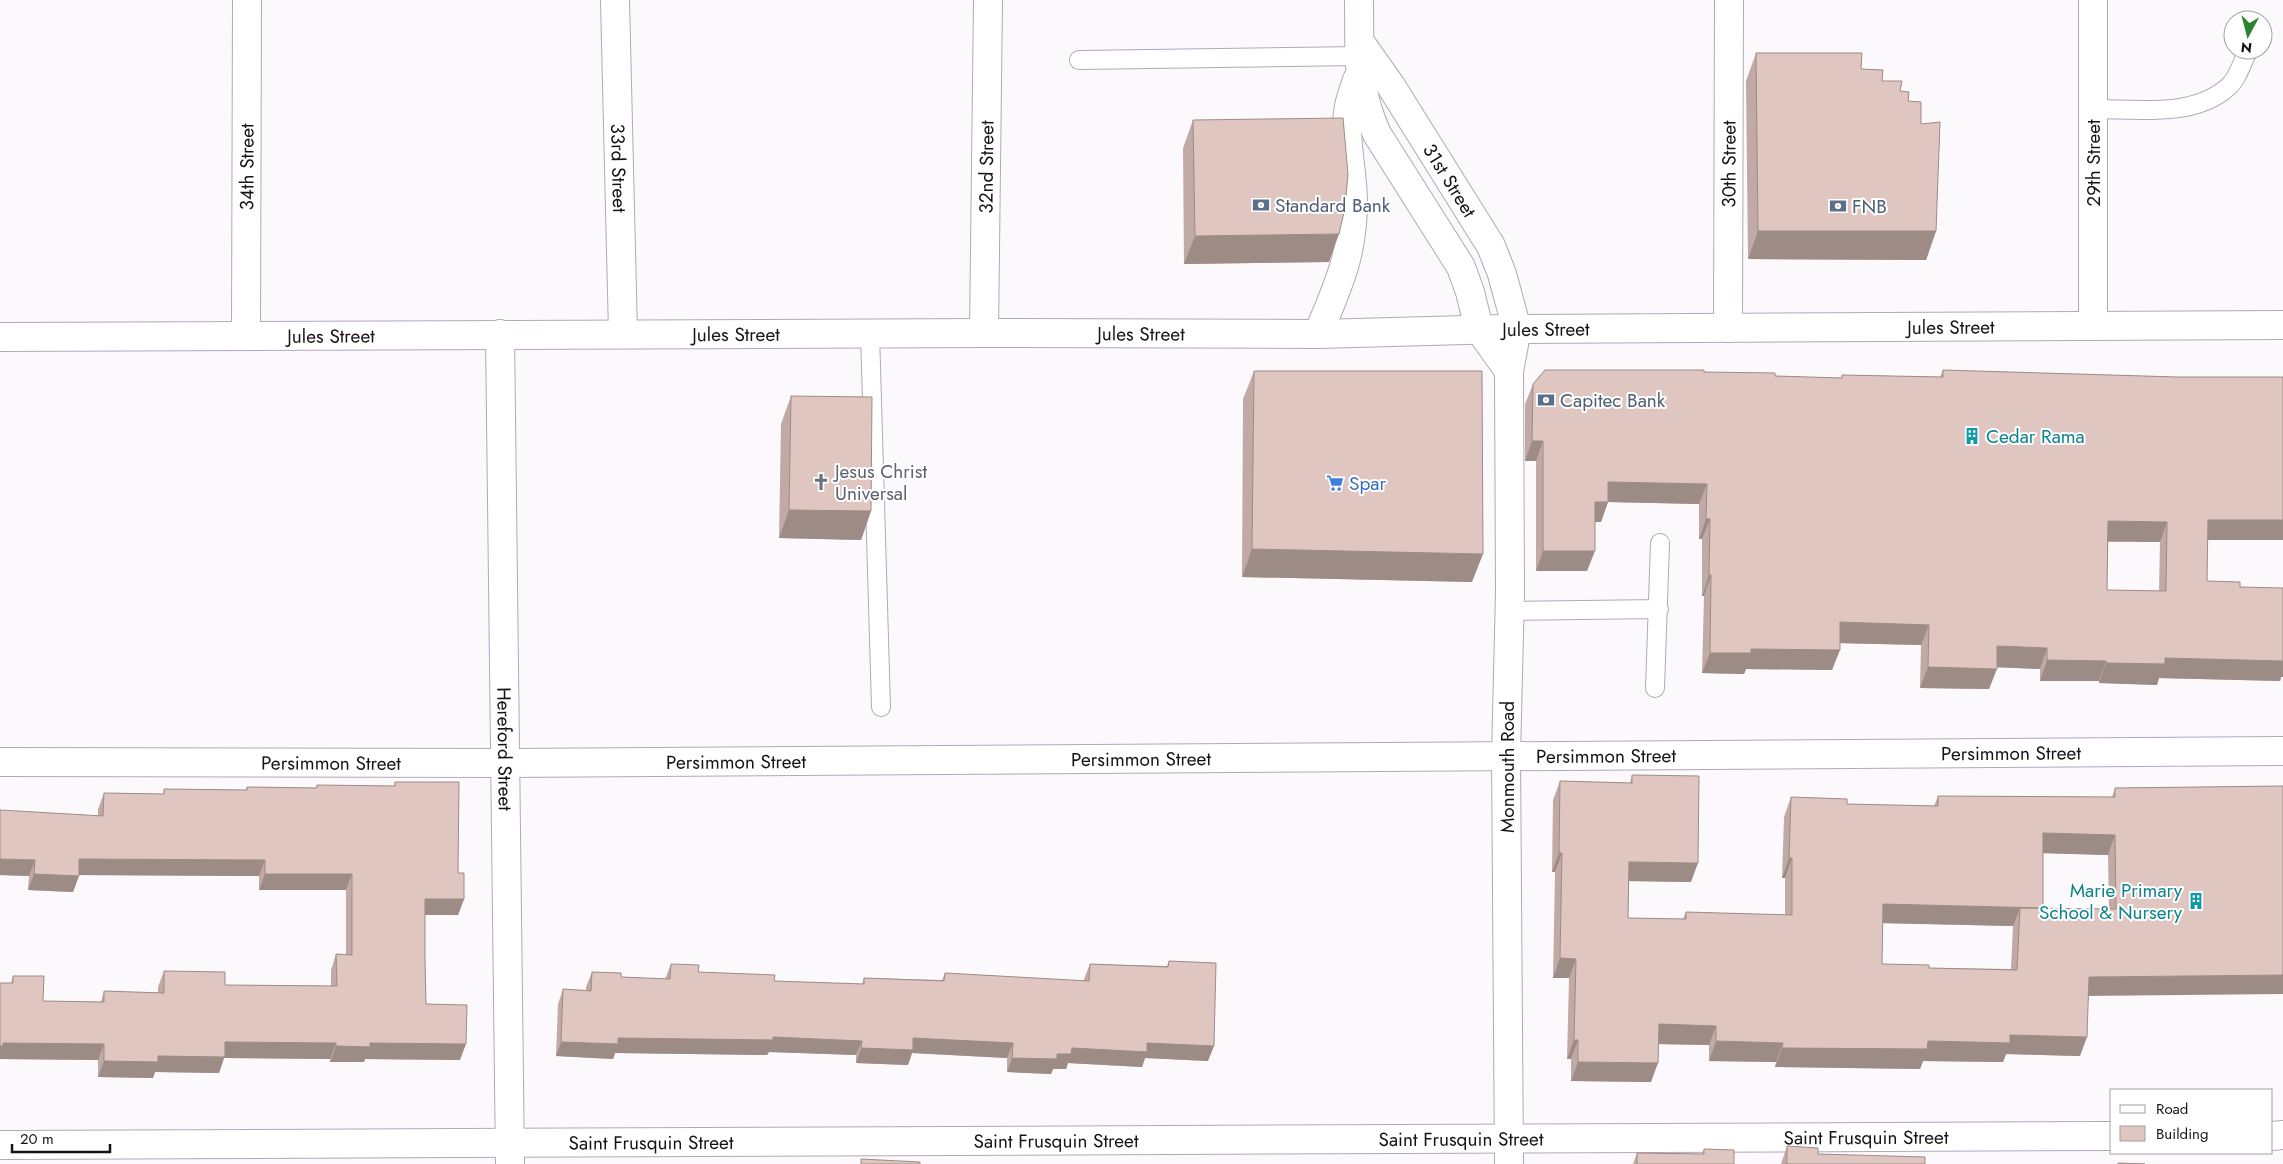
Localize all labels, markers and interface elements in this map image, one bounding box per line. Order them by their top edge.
north arrow [2223,10,2273,60]
text: N [2240,37,2253,59]
street label: 29th Street [2080,119,2107,207]
street label: 32nd Street [972,120,1000,214]
street label: 30th Street [1715,120,1742,208]
street label: 34th Street [233,123,260,211]
street label: 33rd Street [604,123,634,213]
street label: 31st Street [1417,138,1483,223]
place label: Standard Bank [1275,192,1391,219]
place label: FNB [1852,193,1887,220]
bank icon: Standard Bank [1251,195,1271,215]
bank icon: FNB [1828,196,1848,216]
street label: Jules Street [1904,313,1995,340]
street label: Jules Street [1499,315,1590,343]
street label: Jules Street [689,320,780,348]
street label: Jules Street [1094,320,1185,347]
street label: Jules Street [284,322,375,349]
place label: Capitec Bank [1560,387,1666,414]
bank icon: Capitec Bank [1536,390,1556,410]
place label: Cedar Rama [1986,423,2085,450]
building icon: Cedar Rama [1962,426,1982,446]
place label: Jesus Christ Universal [832,458,927,507]
place label: Spar [1349,470,1386,497]
church icon: Jesus Christ Universal [811,472,831,492]
supermarket icon: Spar [1325,473,1345,493]
street label: Hereford Street [491,687,519,811]
street label: Monmouth Road [1494,701,1521,833]
street label: Persimmon Street [1941,739,2081,767]
street label: Persimmon Street [1536,742,1676,770]
street label: Persimmon Street [1071,745,1211,773]
street label: Persimmon Street [666,747,806,775]
street label: Persimmon Street [261,749,401,776]
place label: Marie Primary School & Nursery [2039,877,2183,926]
building icon: Marie Primary School & Nursery [2186,891,2206,911]
legend [2110,1089,2273,1154]
text: Road [2156,1098,2188,1120]
scale bar [12,1122,110,1154]
street label: Saint Frusquin Street [1783,1123,1949,1151]
text: Building [2156,1123,2208,1145]
street label: Saint Frusquin Street [1378,1125,1544,1153]
street label: Saint Frusquin Street [973,1127,1139,1154]
text: 20 m [20,1128,54,1150]
street label: Saint Frusquin Street [568,1128,734,1156]

